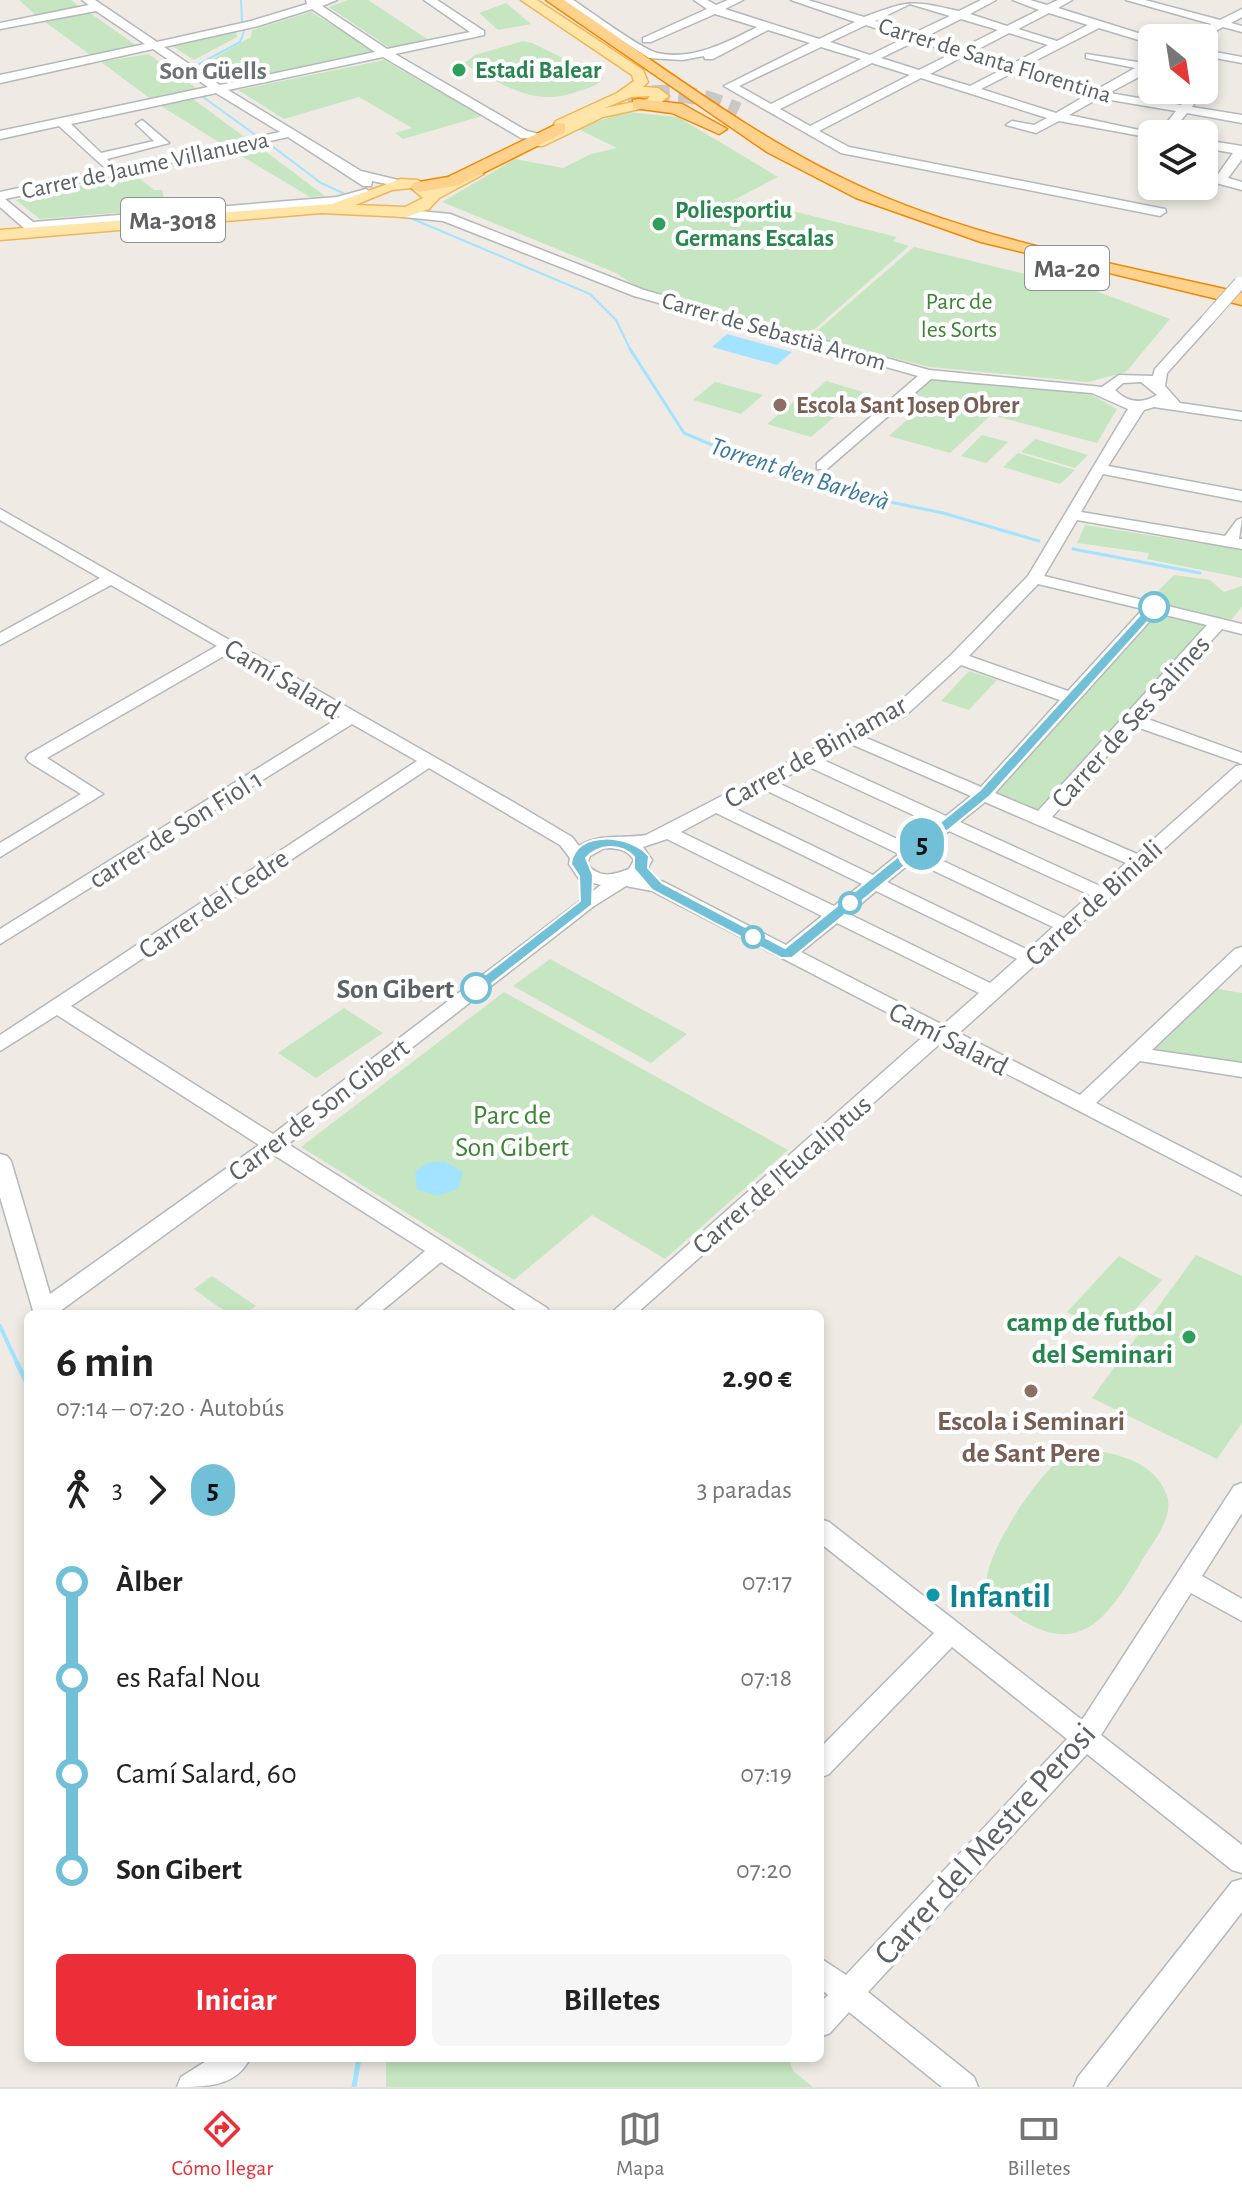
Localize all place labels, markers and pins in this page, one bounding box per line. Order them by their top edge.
place label: Estadi Balear [475,59,602,83]
marker: Estadi Balear [450,61,468,79]
place label: Poliesportiu Germans Escalas [675,199,834,251]
marker: Poliesportiu Germans Escalas [650,215,668,233]
place label: Escola Sant Josep Obrer [796,394,1020,418]
marker: Escola Sant Josep Obrer [771,396,789,414]
unlabelled marker [1139,592,1169,622]
unlabelled marker [839,892,861,914]
unlabelled marker [742,926,764,948]
marker: Son Gibert [461,973,491,1003]
place label: Son Gibert [337,976,455,1004]
place label: camp de futbol del Seminari [1007,1309,1173,1369]
marker: camp de futbol del Seminari [1180,1328,1198,1346]
marker: Escola i Seminari de Sant Pere [1022,1382,1040,1400]
place label: Escola i Seminari de Sant Pere [937,1408,1125,1468]
place label: Infantil [949,1580,1051,1614]
marker: Infantil [924,1586,942,1604]

